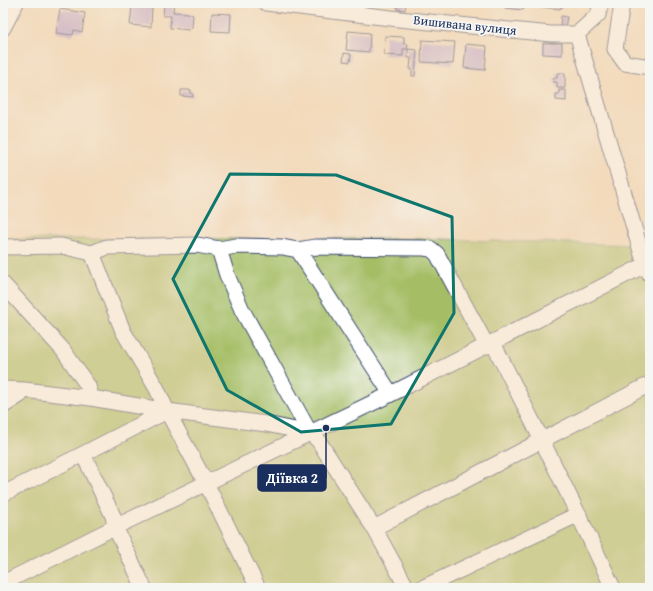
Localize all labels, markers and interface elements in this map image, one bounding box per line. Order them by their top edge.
street label: Вишивана вулиця [412,10,518,40]
callout: Діївка 2 [258,465,326,491]
text: Діївка 2 [265,468,318,488]

